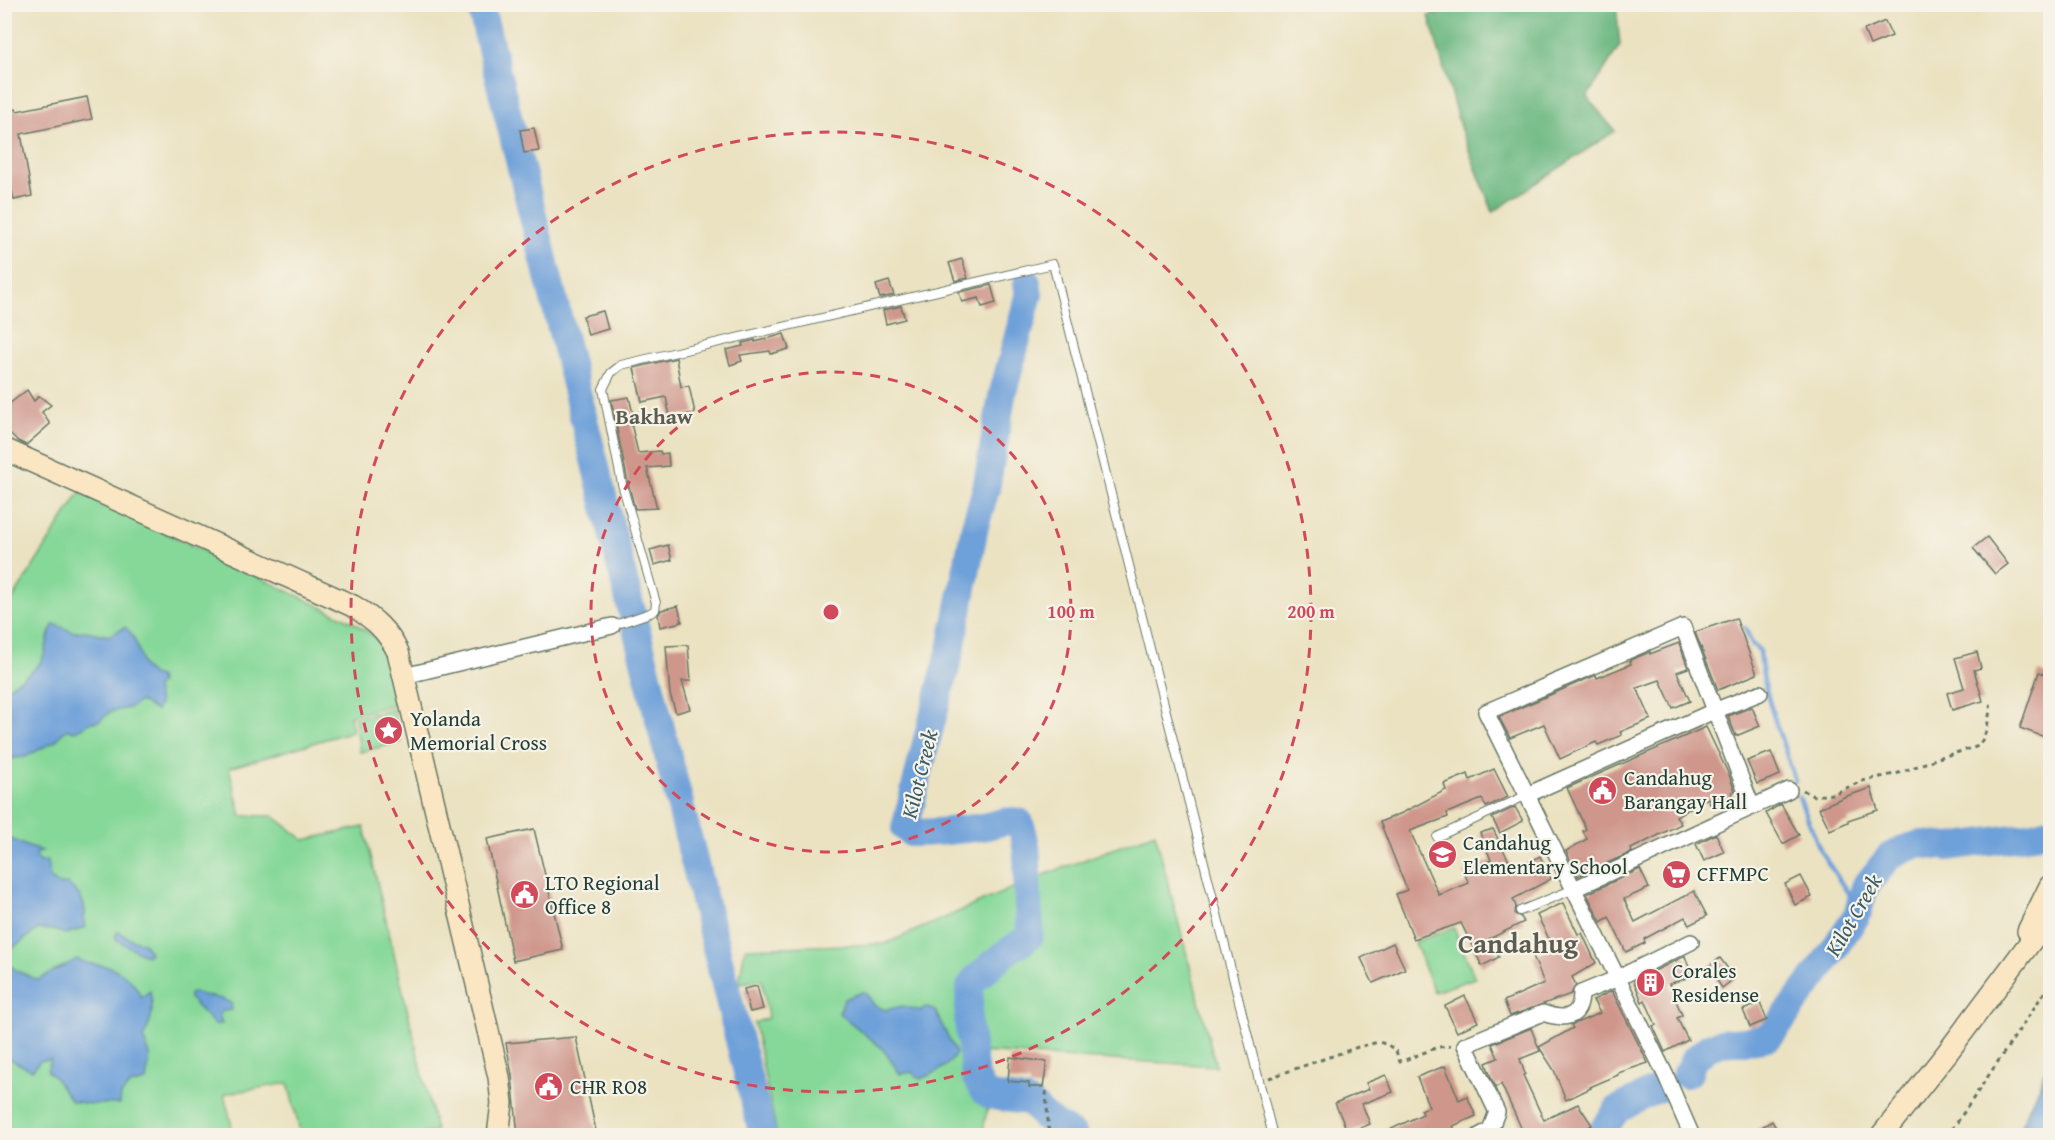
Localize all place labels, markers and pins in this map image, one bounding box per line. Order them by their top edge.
centre of rings [821,602,841,622]
place label: Yolanda Memorial Cross [410,703,547,758]
place icon: Yolanda Memorial Cross [373,715,405,747]
place label: Candahug Barangay Hall [1624,762,1747,817]
public building icon: Candahug Barangay Hall [1587,774,1619,806]
place label: Candahug Elementary School [1463,827,1628,882]
school or university icon: Candahug Elementary School [1426,839,1458,871]
supermarket icon: CFFMPC [1660,858,1692,890]
place label: CFFMPC [1697,858,1769,889]
place label: LTO Regional Office 8 [545,867,660,922]
public building icon: LTO Regional Office 8 [508,879,540,911]
place label: Corales Residense [1672,955,1759,1010]
building icon: Corales Residense [1635,967,1667,999]
public building icon: CHR RO8 [533,1071,565,1103]
place label: CHR RO8 [570,1071,647,1102]

